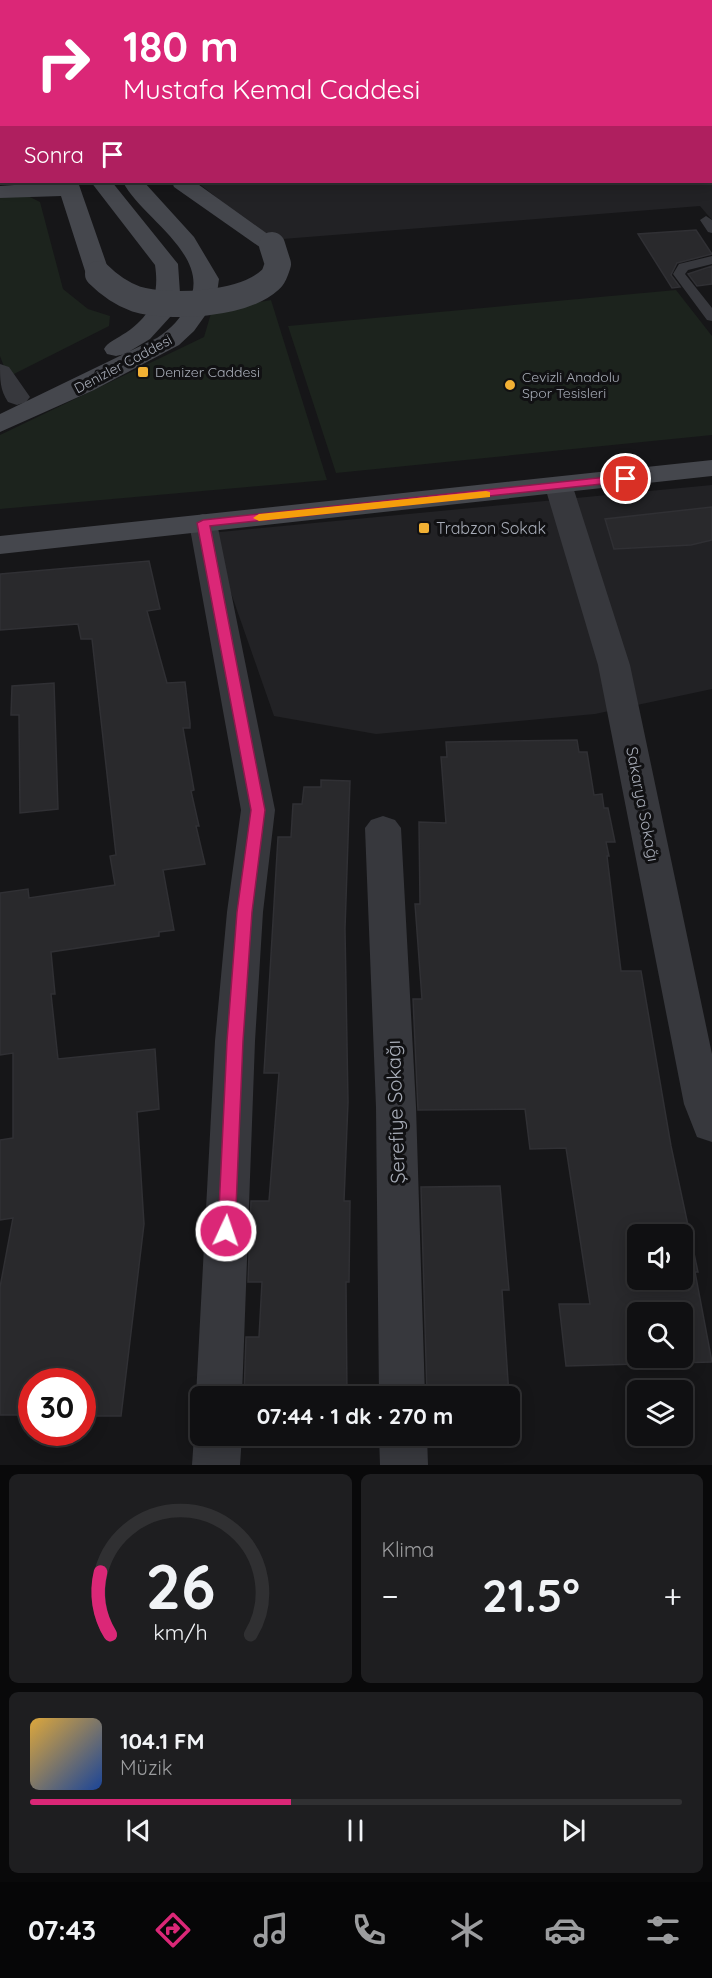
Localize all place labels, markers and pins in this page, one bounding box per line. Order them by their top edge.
place label: Denizer Caddesi [155,363,260,381]
marker: Denizer Caddesi [136,365,150,379]
place label: Cevizli Anadolu Spor Tesisleri [522,368,620,402]
marker: Cevizli Anadolu Spor Tesisleri [503,378,517,392]
pin [600,453,651,504]
place label: Trabzon Sokak [436,518,546,538]
marker: Trabzon Sokak [417,521,431,535]

